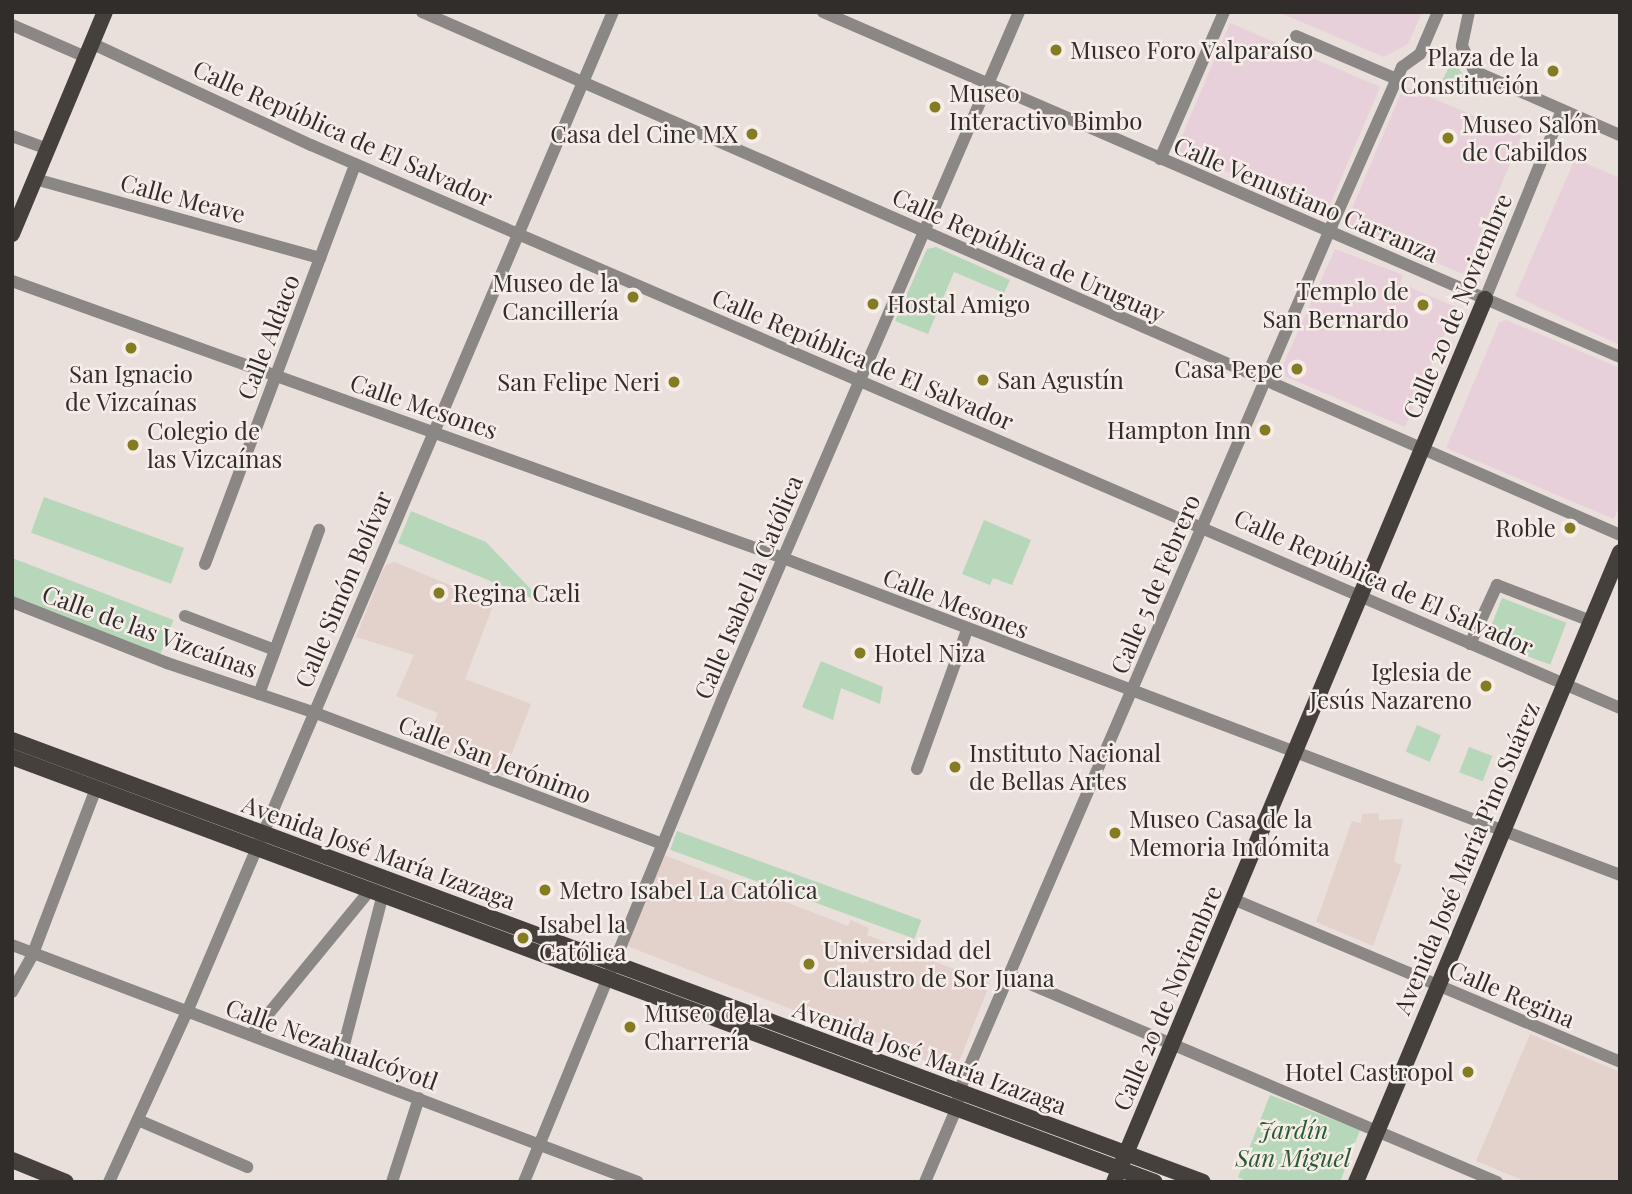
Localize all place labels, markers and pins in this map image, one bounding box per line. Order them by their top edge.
place label: Museo Foro Valparaíso [1070,36,1314,64]
marker: Museo Foro Valparaíso [1048,42,1064,58]
place label: Plaza de la Constitución [1400,43,1539,99]
marker: Plaza de la Constitución [1545,63,1561,79]
place label: Museo Interactivo Bimbo [949,79,1142,135]
marker: Museo Interactivo Bimbo [927,99,943,115]
place label: Museo Salón de Cabildos [1462,110,1598,166]
place label: Casa del Cine MX [550,120,738,148]
marker: Casa del Cine MX [744,126,760,142]
marker: Museo Salón de Cabildos [1440,130,1456,146]
place label: Museo de la Cancillería [492,269,619,325]
place label: Templo de San Bernardo [1262,277,1409,333]
marker: Museo de la Cancillería [625,289,641,305]
place label: Hostal Amigo [887,290,1031,318]
marker: Hostal Amigo [865,296,881,312]
marker: Templo de San Bernardo [1415,297,1431,313]
marker: San Ignacio de Vizcaínas [123,340,139,356]
place label: Casa Pepe [1174,355,1283,383]
place label: San Ignacio de Vizcaínas [65,360,197,416]
marker: Casa Pepe [1289,361,1305,377]
place label: San Agustín [997,366,1125,394]
place label: San Felipe Neri [497,368,660,396]
marker: San Agustín [975,372,991,388]
marker: San Felipe Neri [666,374,682,390]
place label: Hampton Inn [1107,416,1251,444]
place label: Colegio de las Vizcaínas [147,417,283,473]
marker: Hampton Inn [1257,422,1273,438]
marker: Colegio de las Vizcaínas [125,437,141,453]
place label: Roble [1495,514,1556,542]
marker: Roble [1562,520,1578,536]
place label: Regina Cæli [453,579,581,607]
marker: Regina Cæli [431,585,447,601]
place label: Hotel Niza [874,639,985,667]
marker: Hotel Niza [852,645,868,661]
place label: Iglesia de Jesús Nazareno [1309,658,1472,714]
marker: Iglesia de Jesús Nazareno [1478,678,1494,694]
place label: Instituto Nacional de Bellas Artes [969,739,1161,795]
marker: Instituto Nacional de Bellas Artes [947,759,963,775]
place label: Museo Casa de la Memoria Indómita [1129,805,1330,861]
marker: Museo Casa de la Memoria Indómita [1107,825,1123,841]
place label: Metro Isabel La Católica [559,876,818,904]
marker: Metro Isabel La Católica [537,882,553,898]
place label: Isabel la Católica [539,910,627,966]
marker: Isabel la Católica [513,928,533,948]
place label: Universidad del Claustro de Sor Juana [823,936,1055,992]
marker: Universidad del Claustro de Sor Juana [801,956,817,972]
place label: Museo de la Charrería [644,999,771,1055]
marker: Museo de la Charrería [622,1019,638,1035]
place label: Hotel Castropol [1285,1058,1454,1086]
marker: Hotel Castropol [1460,1064,1476,1080]

